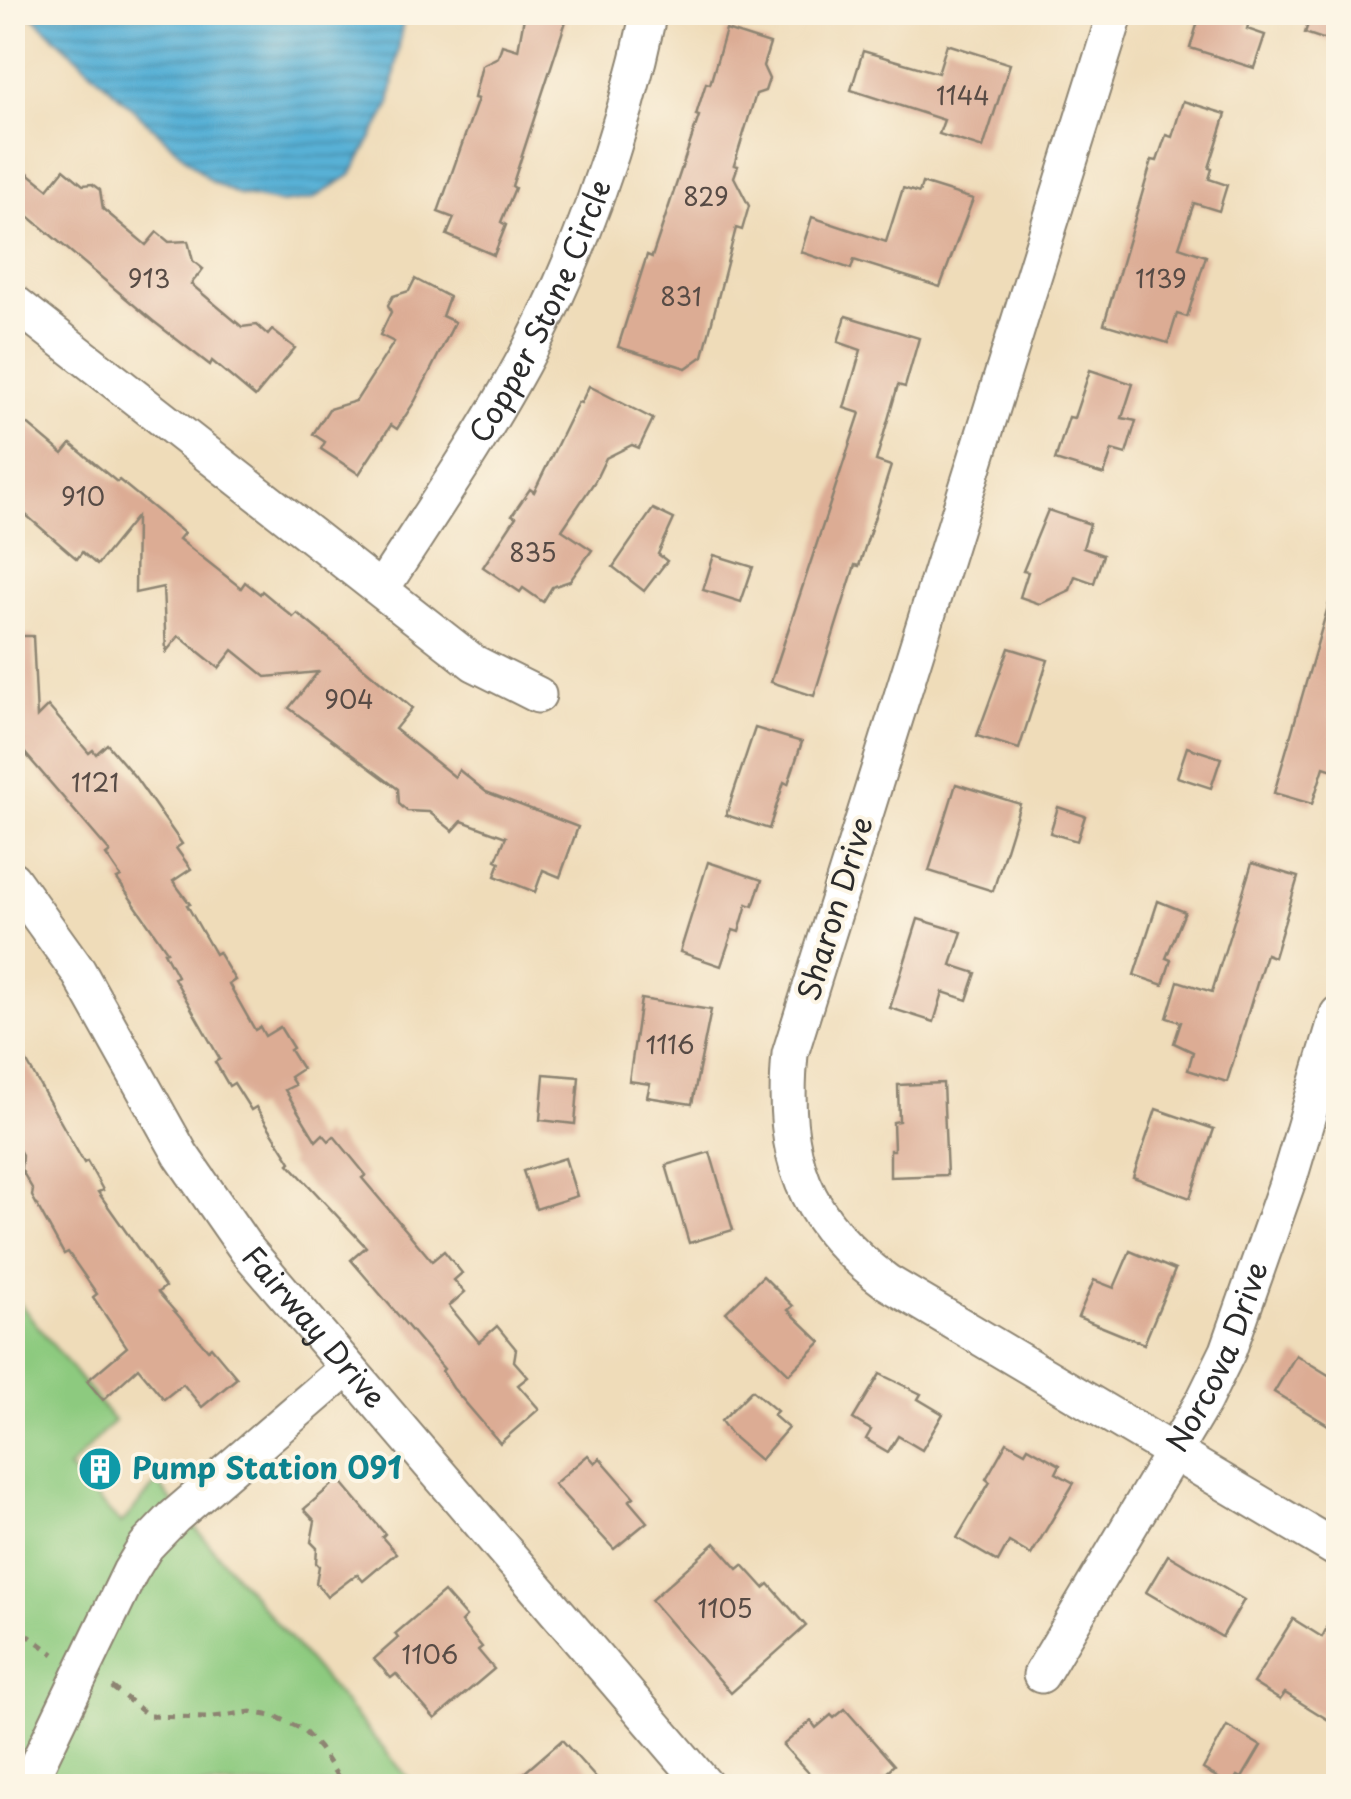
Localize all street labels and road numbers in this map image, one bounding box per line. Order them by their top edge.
street label: Copper Stone Circle [456,173,621,451]
street label: Sharon Drive [784,811,883,1006]
street label: Fairway Drive [233,1235,398,1417]
street label: Norcova Drive [1153,1254,1278,1460]

